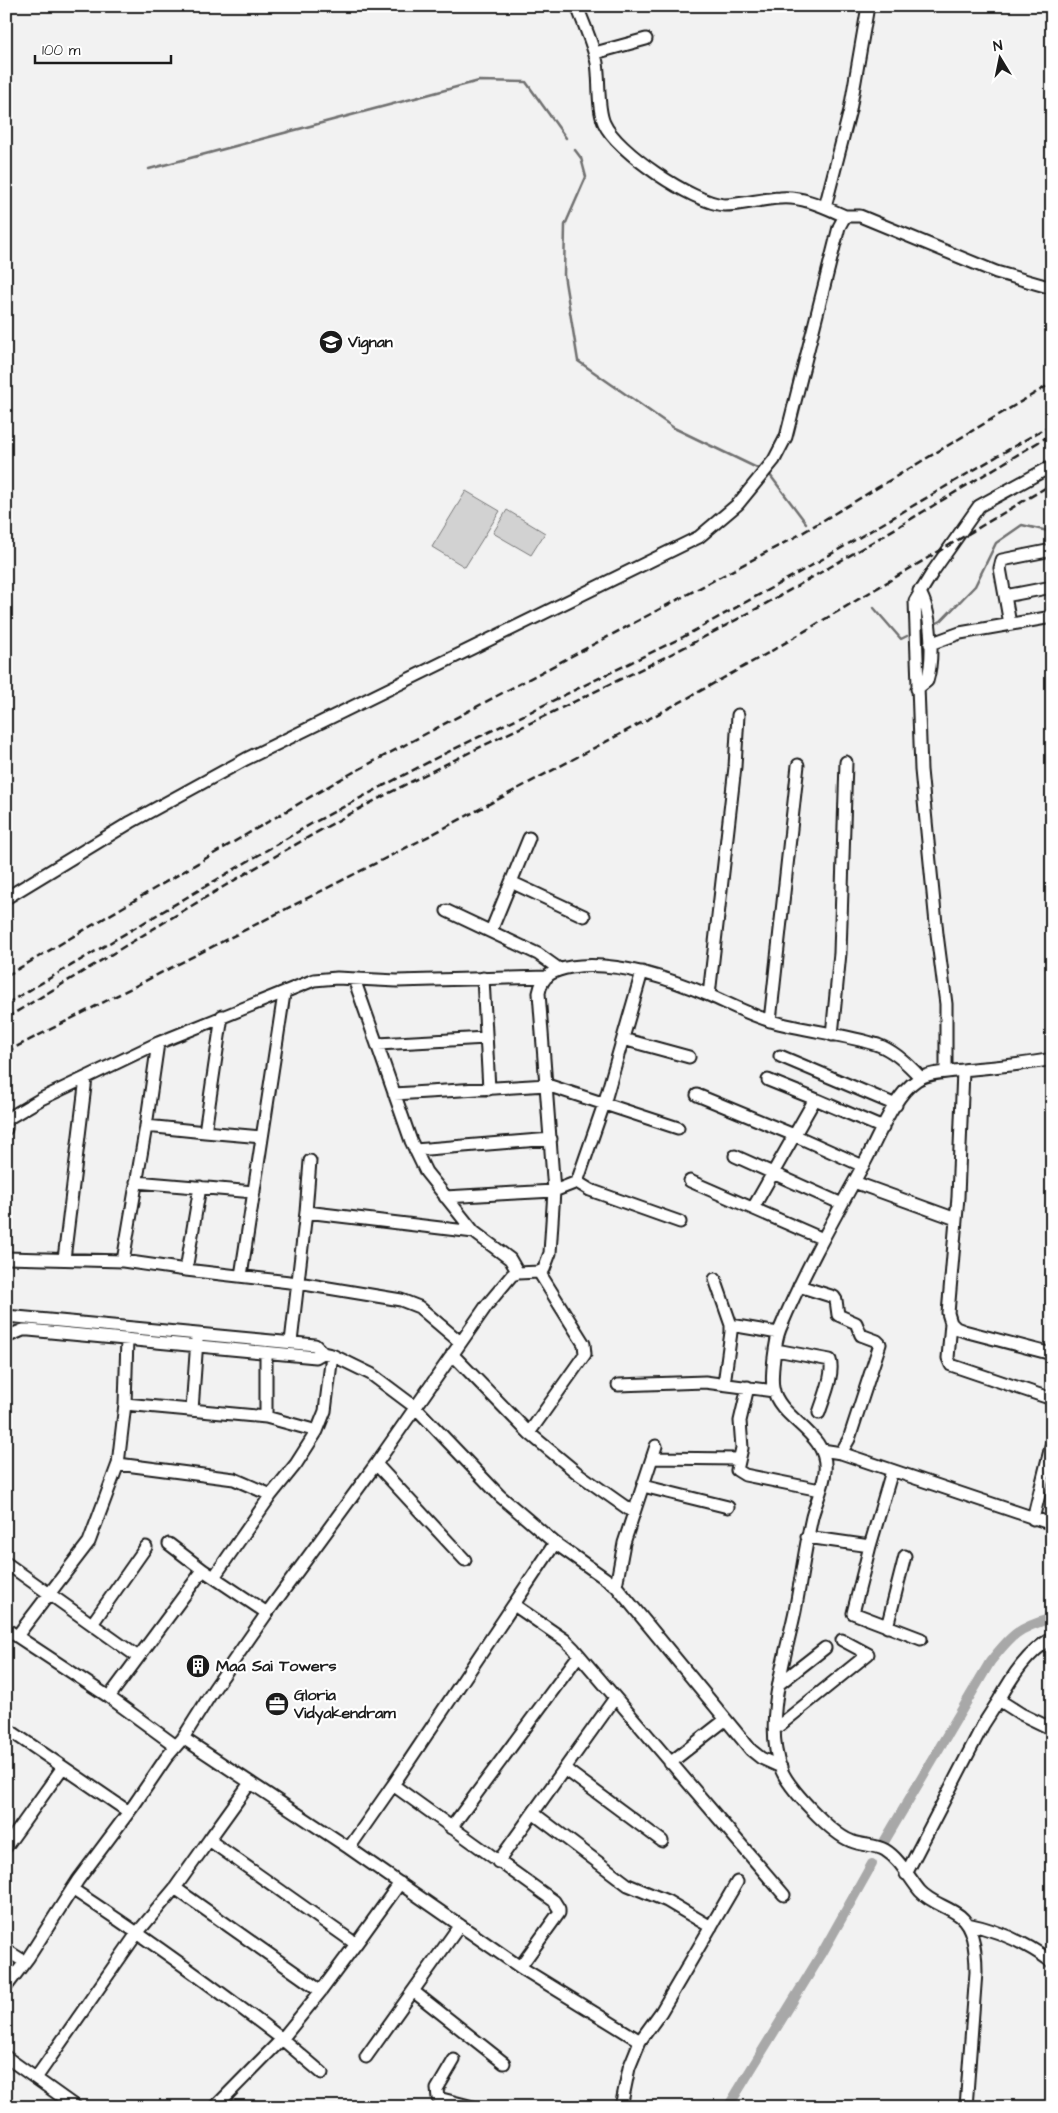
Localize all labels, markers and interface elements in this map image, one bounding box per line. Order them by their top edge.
scale bar [35,32,171,64]
north arrow [976,32,1026,82]
text: N [992,36,1004,57]
text: 100 m [42,40,81,61]
school or university icon: Vignan [318,329,344,355]
place label: Vignan [347,331,393,355]
building icon: Maa Sai Towers [185,1653,211,1679]
place label: Maa Sai Towers [216,1655,337,1677]
place label: Gloria Vidyakendram [293,1684,396,1725]
office icon: Gloria Vidyakendram [264,1691,290,1717]

